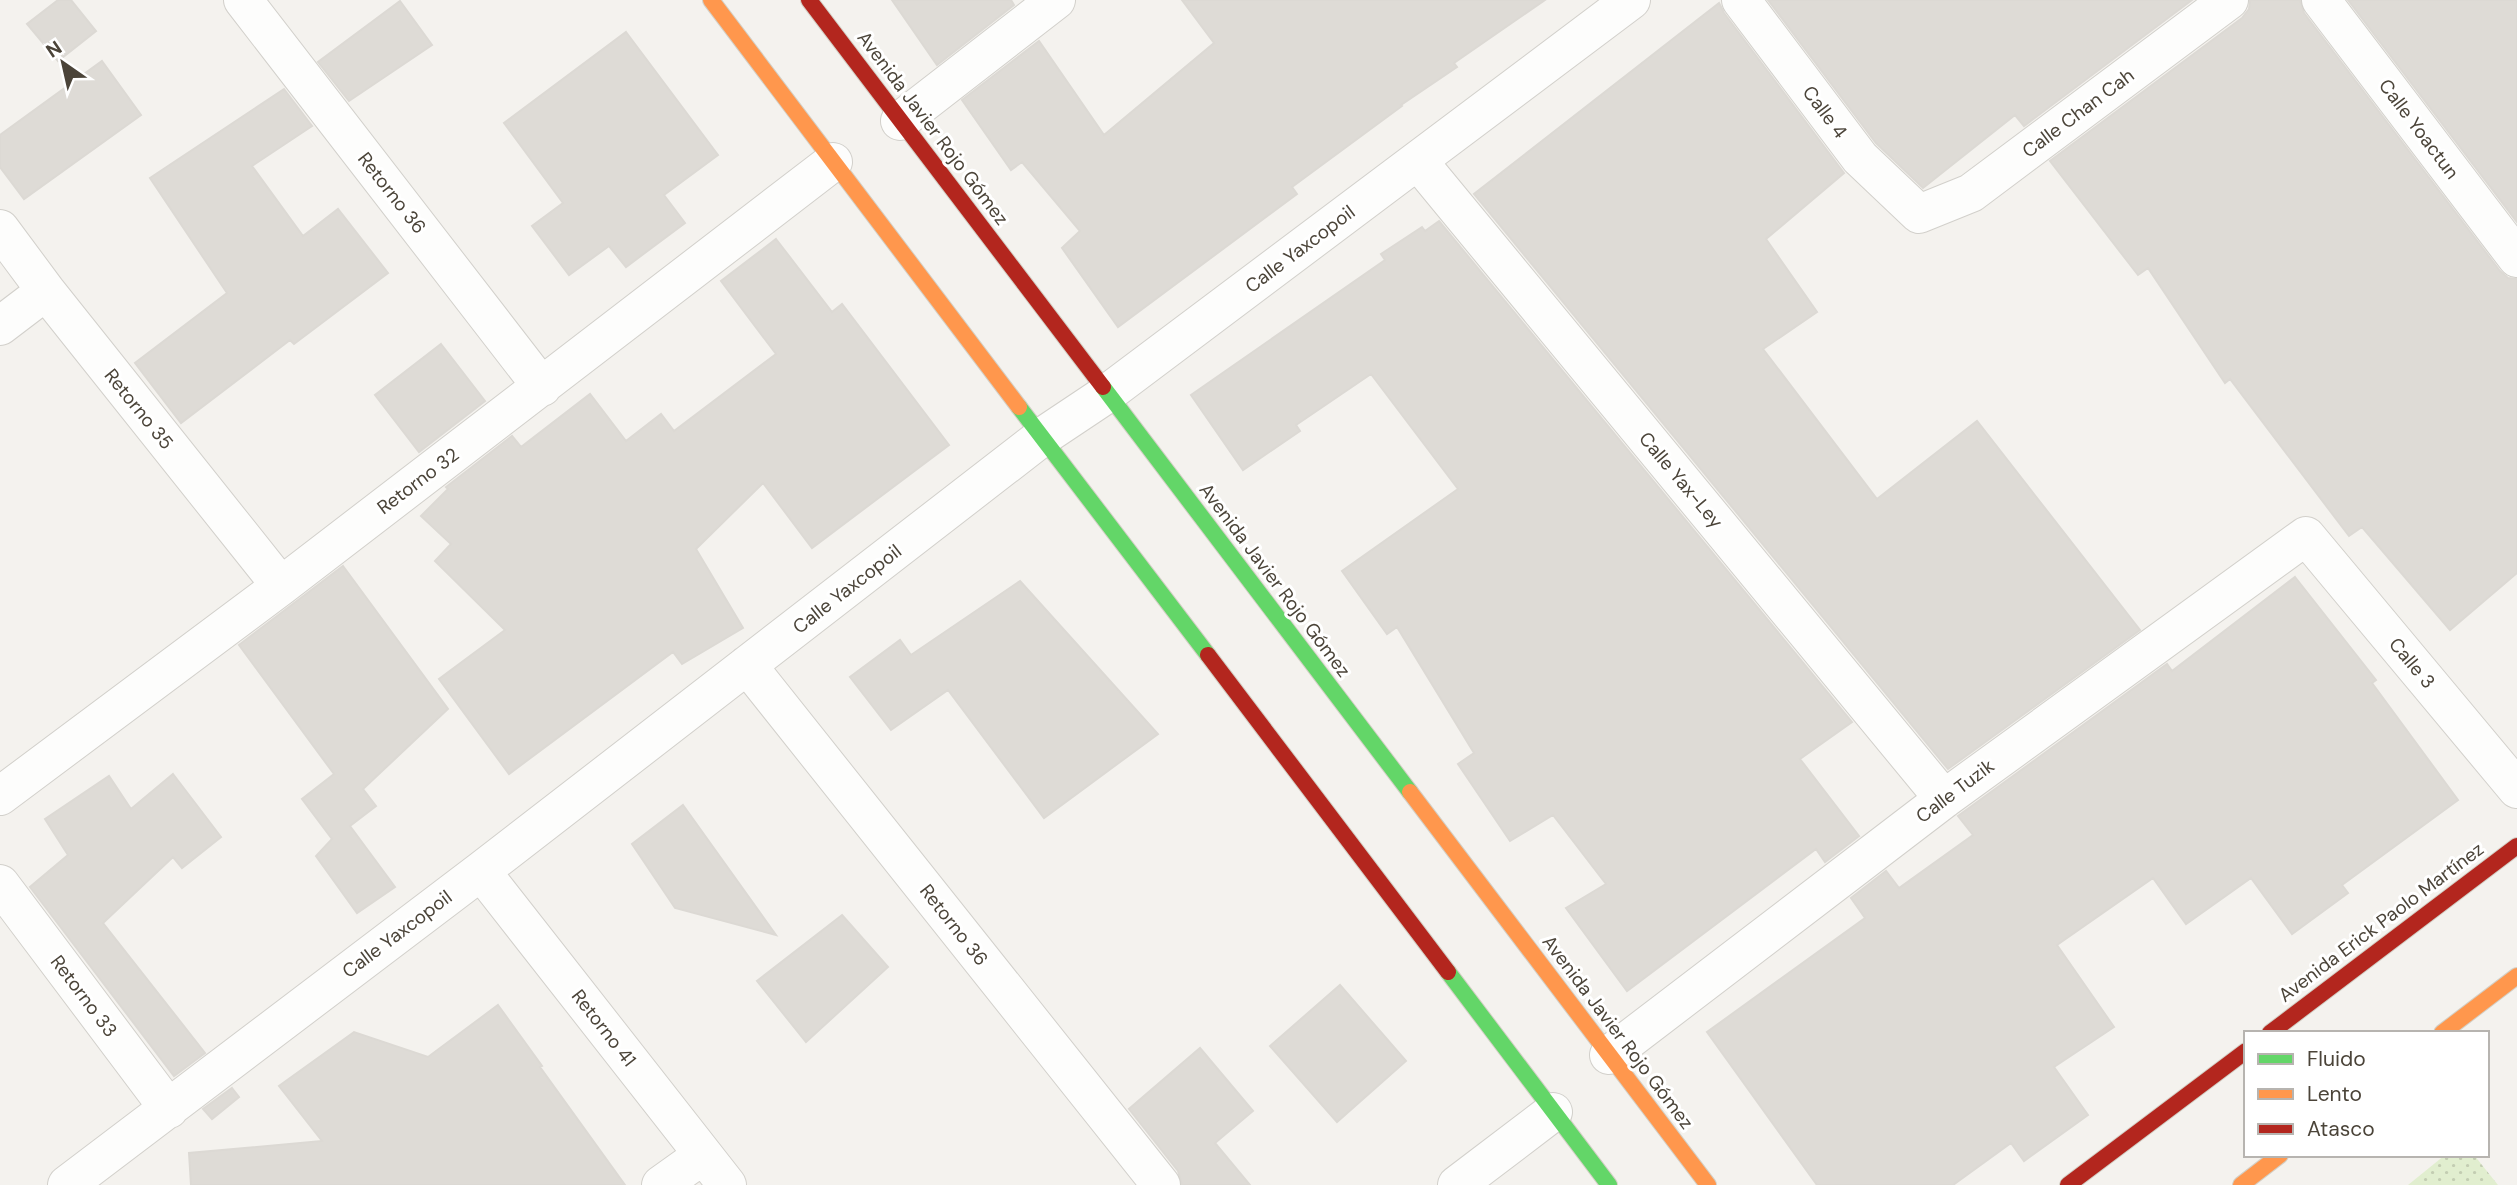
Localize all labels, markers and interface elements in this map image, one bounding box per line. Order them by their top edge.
street label: Avenida Javier Rojo Gómez [852,26,1014,230]
north arrow [28,28,98,98]
text: N [41,35,67,64]
street label: Calle Chan Cah [2017,63,2139,163]
street label: Calle Yoactun [2373,74,2465,184]
street label: Calle 4 [1797,81,1853,143]
street label: Retorno 36 [352,147,432,239]
street label: Calle Yaxcopoil [1240,199,1360,299]
street label: Retorno 35 [99,364,179,454]
street label: Calle Yax-Ley [1633,427,1729,534]
street label: Retorno 32 [372,442,464,520]
street label: Avenida Javier Rojo Gómez [1194,478,1356,682]
street label: Calle Yaxcopoil [788,539,906,639]
street label: Calle 3 [2383,632,2441,694]
street label: Calle Tuzik [1911,753,1999,829]
street label: Avenida Erick Paolo Martínez [2273,837,2489,1007]
street label: Retorno 36 [914,879,994,971]
street label: Calle Yaxcopoil [337,884,457,984]
street label: Avenida Javier Rojo Gómez [1537,930,1699,1134]
street label: Retorno 33 [45,950,123,1042]
street label: Retorno 41 [566,984,642,1072]
legend [2244,1031,2489,1157]
text: Fluido [2307,1045,2366,1073]
text: Lento [2307,1080,2362,1108]
text: Atasco [2307,1115,2375,1143]

